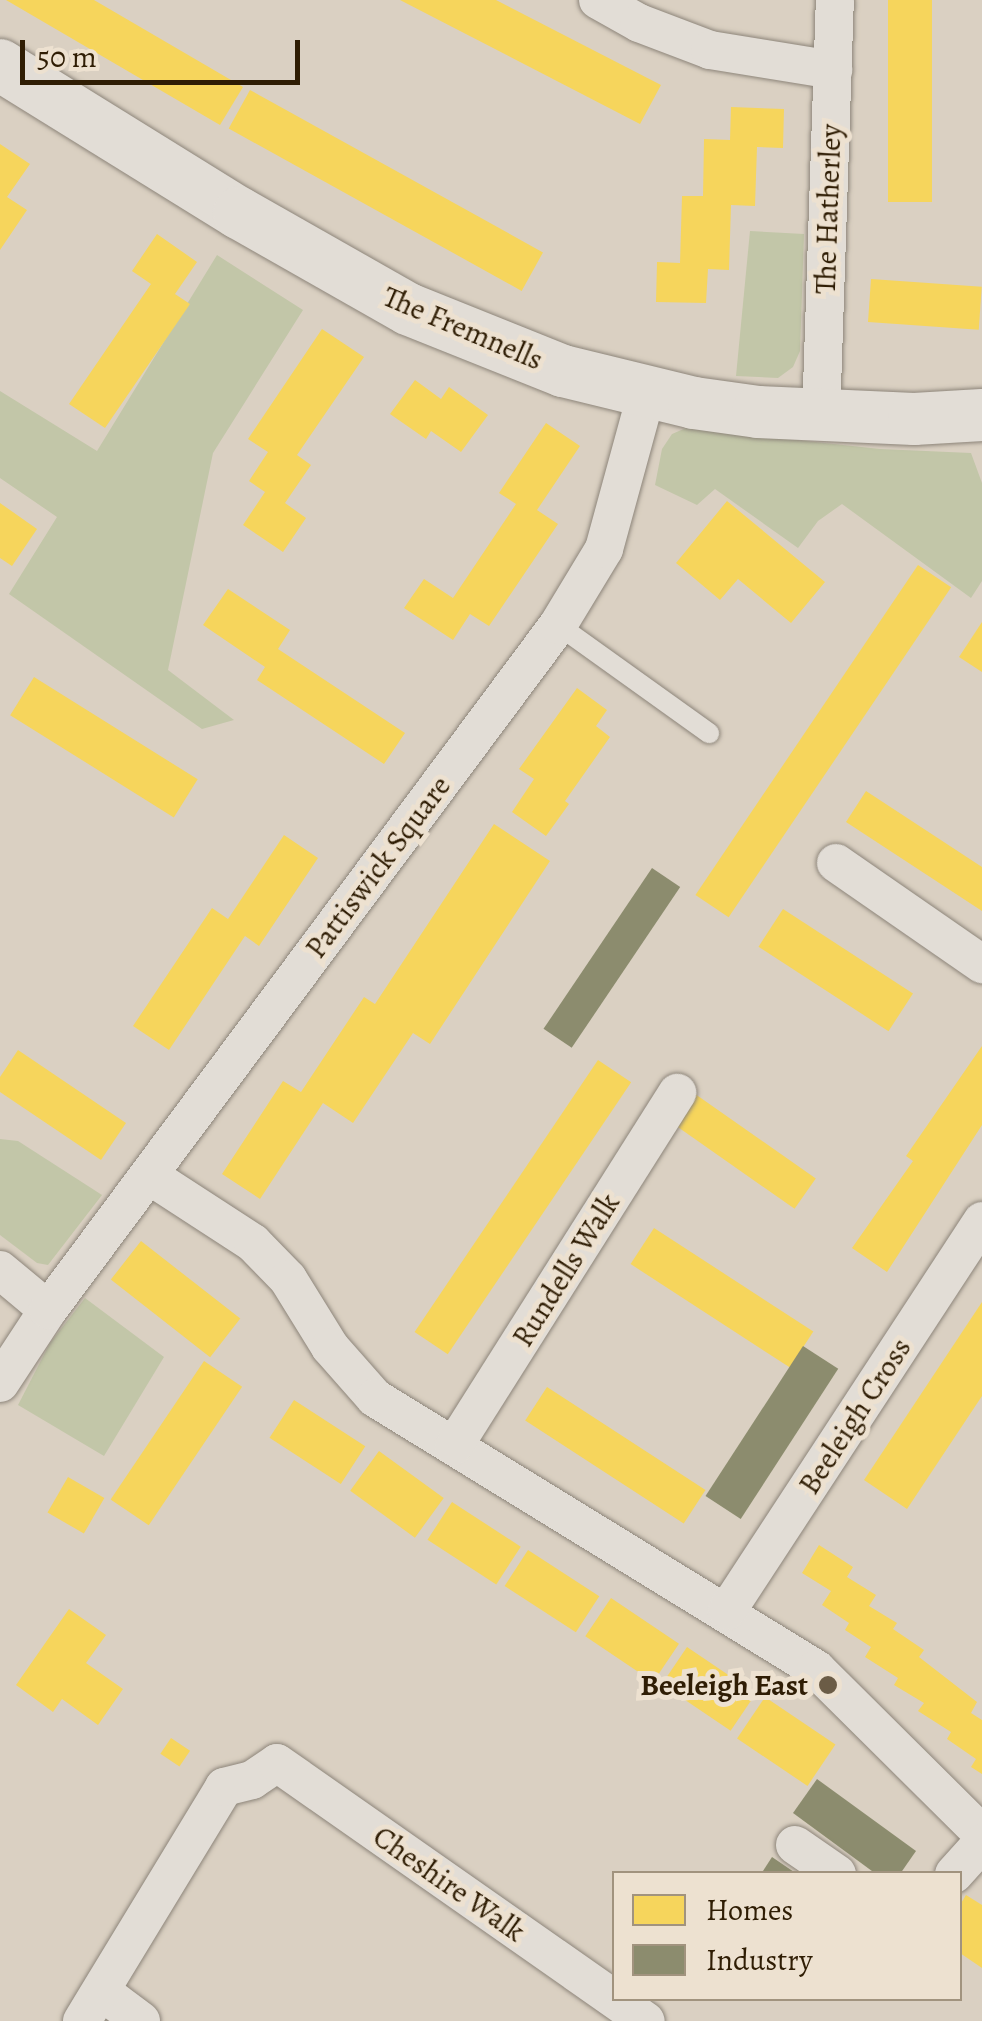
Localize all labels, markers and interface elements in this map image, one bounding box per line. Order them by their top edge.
scale bar [25,20,305,82]
text: 50 m [37,37,97,77]
street label: The Hatherley [807,123,849,295]
street label: The Fremnells [378,278,548,378]
street label: Pattiswick Square [298,769,458,965]
street label: Rundells Walk [505,1187,627,1353]
street label: Beeleigh Cross [791,1331,919,1501]
place label: Beeleigh East [640,1667,808,1703]
marker: Beeleigh East [817,1674,839,1696]
street label: Cheshire Walk [366,1818,532,1950]
legend [612,1871,962,2001]
text: Homes [706,1890,793,1930]
text: Industry [706,1940,813,1980]

